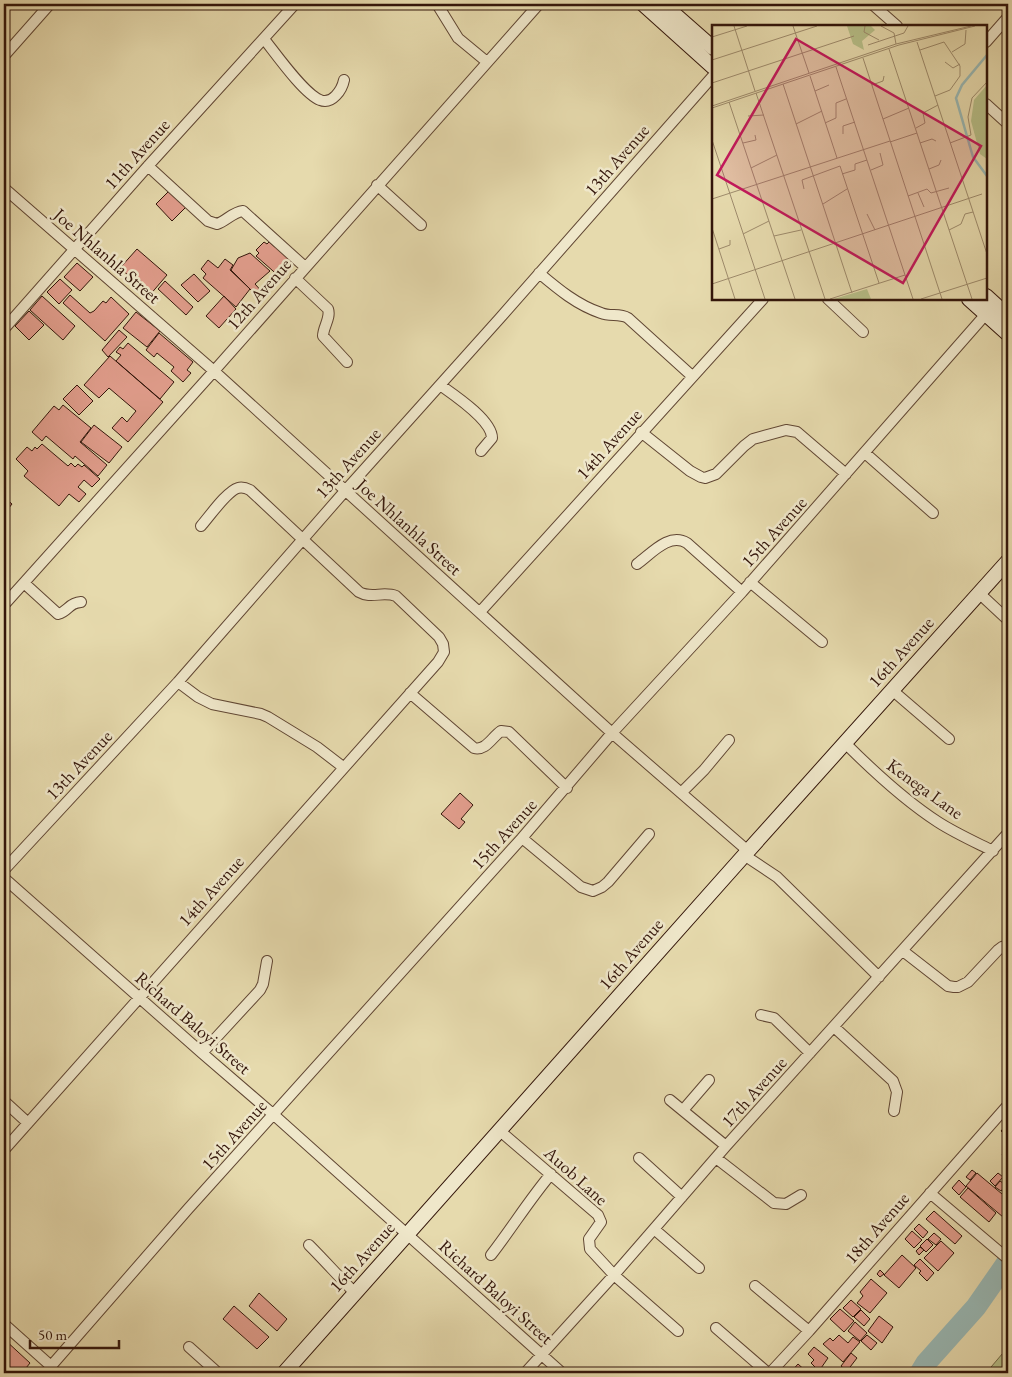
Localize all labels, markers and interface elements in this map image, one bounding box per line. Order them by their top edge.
inset map [712,25,987,300]
street label: 11th Avenue [99,113,174,194]
street label: 13th Avenue [579,119,654,200]
street label: Joe Nhlanhla Street [48,202,166,309]
street label: 12th Avenue [221,253,296,334]
street label: 14th Avenue [571,403,646,484]
street label: 13th Avenue [310,422,385,503]
street label: Joe Nhlanhla Street [350,472,467,580]
street label: 15th Avenue [736,491,811,572]
street label: 16th Avenue [863,611,938,692]
street label: 13th Avenue [40,725,117,804]
street label: Kenega Lane [883,753,968,824]
street label: 15th Avenue [466,793,541,874]
street label: 14th Avenue [173,850,248,931]
street label: 16th Avenue [593,913,668,994]
street label: Richard Baloyi Street [131,966,256,1079]
street label: 17th Avenue [716,1051,791,1132]
street label: 15th Avenue [196,1094,271,1175]
street label: Auob Lane [539,1140,613,1210]
street label: 18th Avenue [839,1187,914,1268]
street label: 16th Avenue [324,1216,399,1297]
street label: Richard Baloyi Street [434,1234,558,1349]
scale bar [30,1317,119,1349]
text: 50 m [38,1325,67,1344]

